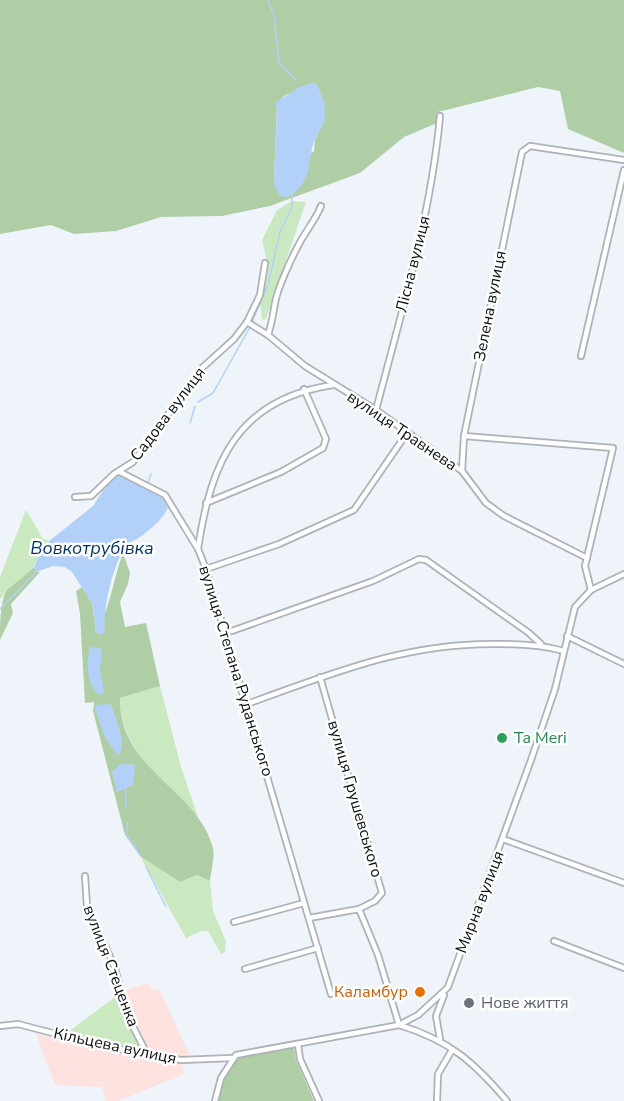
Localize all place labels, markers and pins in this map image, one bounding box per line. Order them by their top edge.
place label: Ta Meri [514,727,567,749]
marker: Ta Meri [495,731,509,745]
place label: Каламбур [334,981,408,1003]
marker: Каламбур [413,985,427,999]
place label: Нове життя [481,992,569,1014]
marker: Нове життя [462,996,476,1010]

